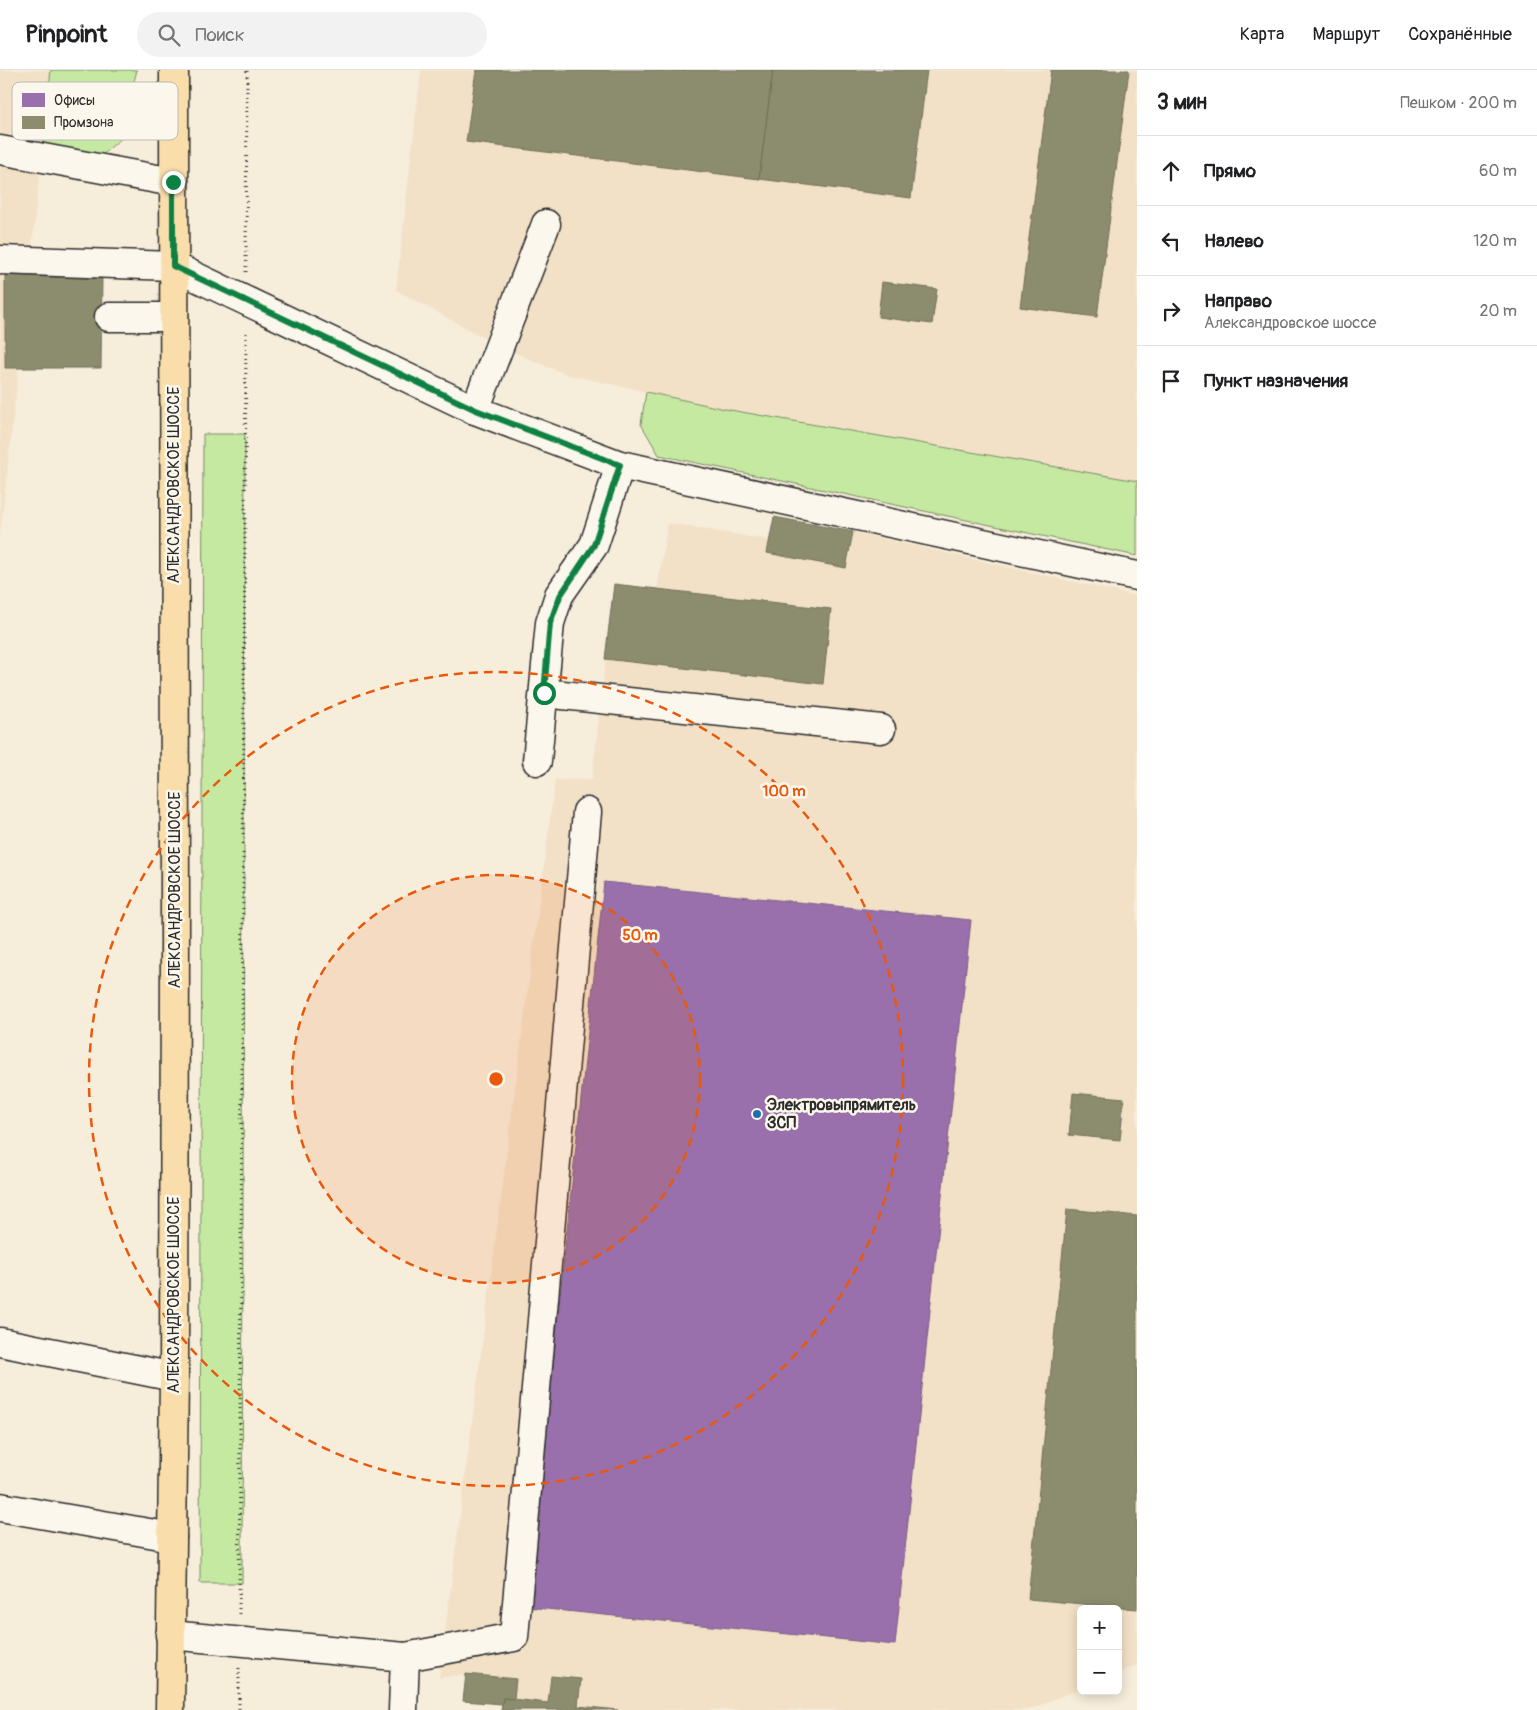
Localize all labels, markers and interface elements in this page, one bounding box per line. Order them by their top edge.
search box [137,12,487,57]
text: Pinpoint [25,20,107,49]
icon: search [155,21,183,49]
text: Поиск [195,23,245,47]
text: Карта [1240,23,1284,46]
text: Маршрут [1312,23,1380,46]
text: Сохранённые [1408,23,1512,46]
legend [12,82,178,140]
text: 3 мин [1157,89,1207,116]
text: Офисы [54,92,95,109]
text: Пешком · 200 m [1400,93,1517,113]
text: Промзона [54,114,114,131]
icon: ahead [1157,157,1185,185]
text: Прямо [1204,159,1256,183]
text: 60 m [1479,161,1517,181]
route end [162,171,185,194]
icon: left [1157,227,1185,255]
text: Налево [1204,229,1264,253]
text: 120 m [1473,231,1517,251]
text: Направо [1204,289,1272,313]
icon: right [1157,297,1185,325]
text: 20 m [1479,301,1517,321]
text: Александровское шоссе [1204,313,1377,333]
icon: arrive [1157,367,1185,395]
text: Пункт назначения [1204,369,1348,393]
street label: АЛЕКСАНДРОВСКОЕ ШОССЕ [164,387,184,584]
route start [533,682,556,705]
text: 100 m [763,782,805,801]
street label: АЛЕКСАНДРОВСКОЕ ШОССЕ [165,792,185,989]
text: 50 m [623,926,657,945]
centre of rings [487,1070,505,1088]
place label: Электровыпрямитель ЗСП [767,1095,916,1133]
marker: Электровыпрямитель ЗСП [751,1108,763,1120]
street label: АЛЕКСАНДРОВСКОЕ ШОССЕ [164,1197,184,1394]
map controls [1077,1605,1122,1695]
button: + [1077,1605,1122,1650]
button: − [1077,1650,1122,1695]

